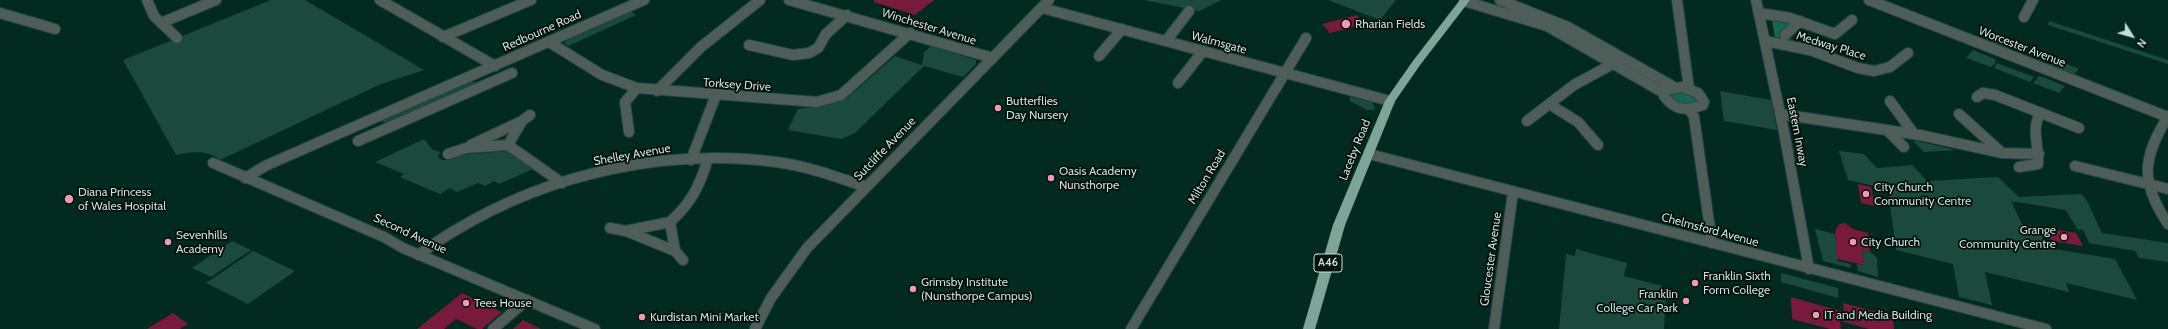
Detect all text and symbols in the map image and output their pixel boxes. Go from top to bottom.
street label: Winchester Avenue [880,6,978,48]
street label: Redbourne Road [500,7,584,55]
north arrow [2112,16,2152,56]
place label: Rharian Fields [1355,17,1425,31]
marker: Rharian Fields [1340,18,1352,30]
street label: Worcester Avenue [1976,24,2068,70]
street label: Walmsgate [1190,29,1248,57]
street label: Medway Place [1794,29,1868,63]
text: N [2134,36,2150,51]
street label: Torksey Drive [703,75,771,95]
place label: Butterflies Day Nursery [1006,94,1068,122]
street label: Eastern Inway [1783,96,1811,168]
marker: Butterflies Day Nursery [993,103,1003,113]
street label: Sutcliffe Avenue [851,114,919,184]
street label: Laceby Road [1336,117,1374,183]
street label: Shelley Avenue [592,141,672,169]
street label: Milton Road [1185,147,1229,207]
place label: Oasis Academy Nunsthorpe [1059,164,1137,192]
marker: Oasis Academy Nunsthorpe [1046,173,1056,183]
place label: City Church Community Centre [1874,180,1971,208]
place label: Diana Princess of Wales Hospital [78,185,166,213]
marker: City Church Community Centre [1861,189,1871,199]
marker: Diana Princess of Wales Hospital [63,193,75,205]
street label: Chelmsford Avenue [1660,210,1760,250]
street label: Second Avenue [371,211,449,257]
street label: Gloucester Avenue [1477,211,1505,307]
place label: Grange Community Centre [1959,223,2056,251]
place label: Sevenhills Academy [176,228,227,256]
marker: Grange Community Centre [2059,232,2069,242]
place label: City Church [1861,235,1920,249]
marker: Sevenhills Academy [163,237,173,247]
marker: City Church [1848,237,1858,247]
road number: A46 [1314,254,1342,272]
place label: Franklin Sixth Form College [1703,269,1771,297]
place label: Grimsby Institute (Nunsthorpe Campus) [921,275,1032,303]
marker: Franklin Sixth Form College [1690,278,1700,288]
marker: Grimsby Institute (Nunsthorpe Campus) [908,284,918,294]
place label: Franklin College Car Park [1596,287,1678,315]
place label: Tees House [474,296,532,310]
marker: Franklin College Car Park [1681,296,1691,306]
marker: Tees House [461,298,471,308]
place label: IT and Media Building [1824,308,1932,322]
place label: Kurdistan Mini Market [650,310,758,324]
marker: IT and Media Building [1811,310,1821,320]
marker: Kurdistan Mini Market [637,312,647,322]

